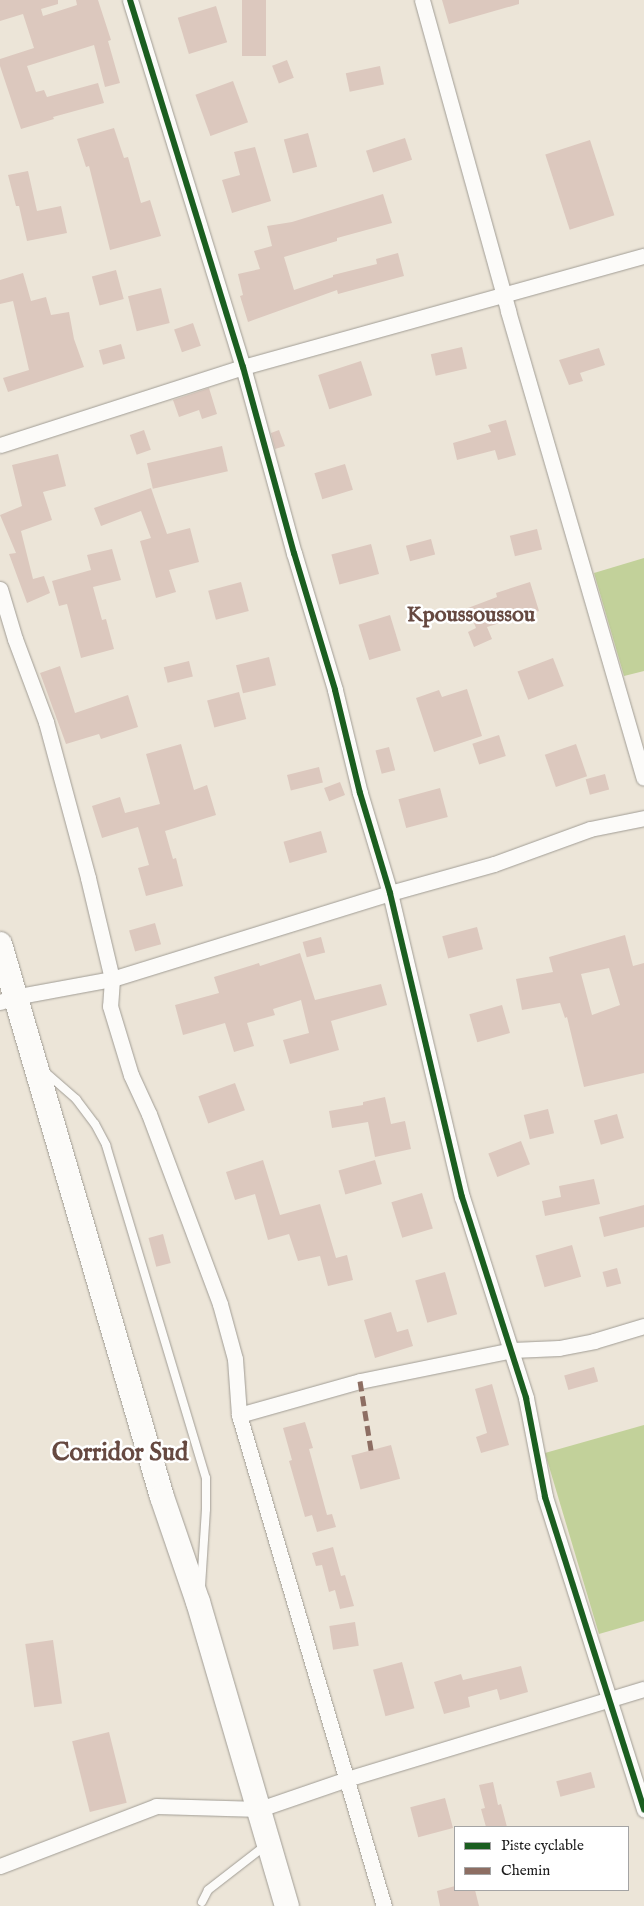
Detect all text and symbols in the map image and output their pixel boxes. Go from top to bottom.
district label: Kpoussoussou [407,603,535,629]
district label: Corridor Sud [52,1438,188,1468]
legend [454,1826,629,1891]
text: Piste cyclable [501,1836,584,1855]
text: Chemin [501,1861,550,1880]

